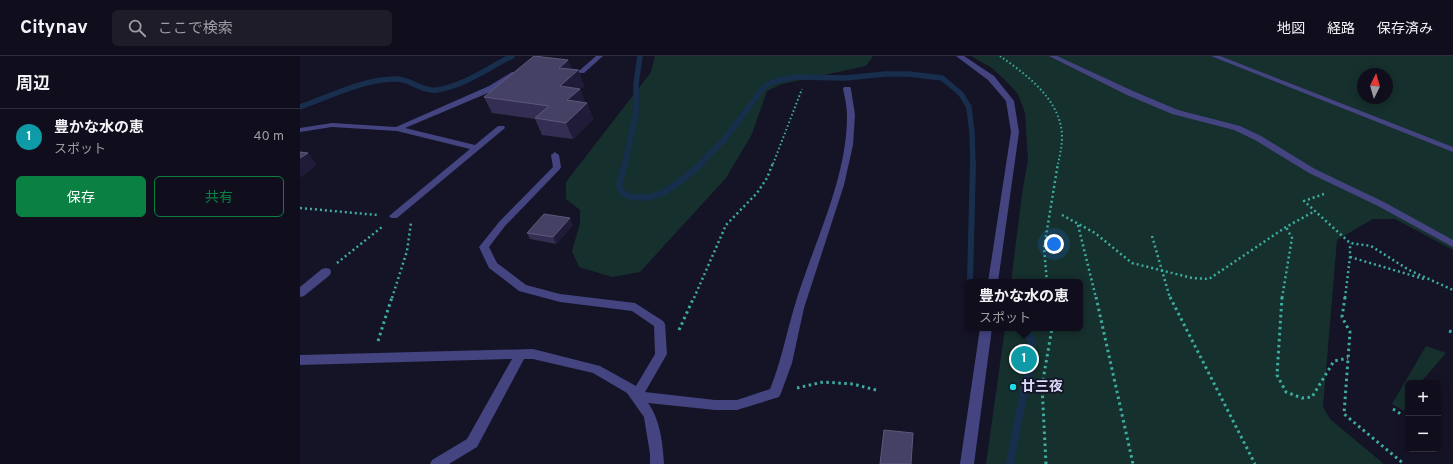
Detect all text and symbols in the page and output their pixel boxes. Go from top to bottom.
search box [112,10,392,46]
text: Citynav [20,16,88,40]
icon: search [126,17,148,39]
text: ここで検索 [158,20,233,39]
text: 地図 [1277,21,1305,38]
text: 経路 [1327,21,1355,38]
text: 保存済み [1377,21,1433,38]
north arrow [1357,68,1393,104]
text: 周辺 [16,74,50,96]
text: 豊かな水の恵 [54,119,144,138]
text: 1 [26,129,32,145]
text: 40 m [254,129,284,145]
text: スポット [54,142,106,158]
button: 保存 [16,176,146,217]
button: 共有 [154,176,284,217]
your location [1044,234,1064,254]
popup [965,279,1083,331]
text: 豊かな水の恵 [979,288,1069,307]
text: スポット [979,311,1031,327]
pin: 1 [1011,344,1037,374]
place label: 廿三夜 [1021,379,1063,396]
map controls [1405,380,1441,452]
button: + [1405,380,1441,416]
marker: 廿三夜 [1008,382,1018,392]
button: − [1405,416,1441,452]

